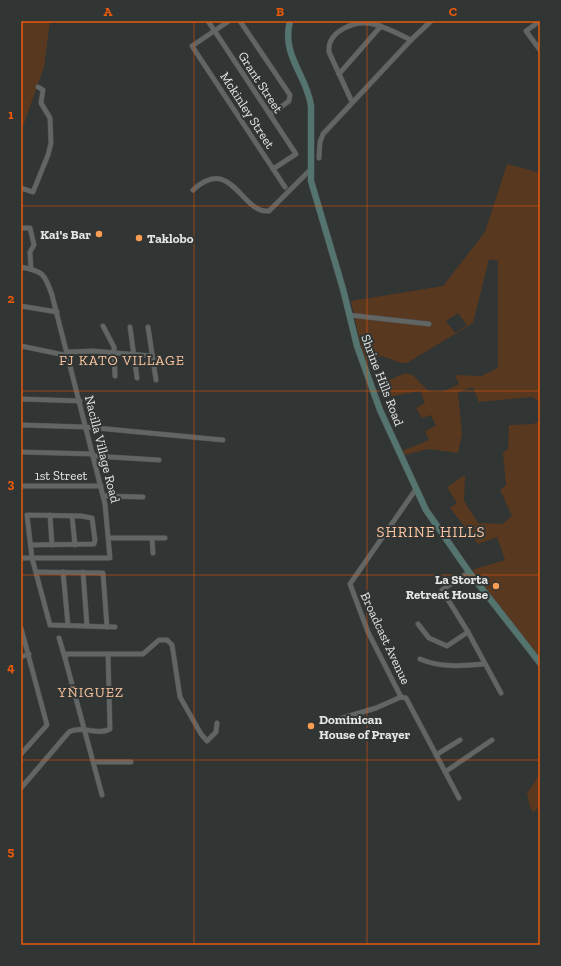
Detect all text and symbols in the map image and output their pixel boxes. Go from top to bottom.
text: A [104,4,113,19]
text: B [276,4,284,19]
text: C [449,4,457,19]
street label: Grant Street [235,49,286,116]
street label: Mckinley Street [217,69,278,151]
text: 1 [8,107,14,122]
place label: Kai's Bar [40,227,91,242]
marker: Kai's Bar [94,229,104,239]
place label: Taklobo [147,231,194,246]
marker: Taklobo [134,233,144,243]
text: 2 [8,291,15,306]
street label: Shrine Hills Road [358,332,407,428]
district label: FJ KATO VILLAGE [59,352,185,369]
street label: Nacilla Village Road [82,394,123,504]
street label: 1st Street [35,468,88,483]
text: 3 [8,476,15,491]
district label: SHRINE HILLS [376,523,486,541]
place label: La Storta Retreat House [406,572,489,602]
marker: La Storta Retreat House [491,581,501,591]
street label: Broadcast Avenue [358,590,413,687]
text: 4 [7,660,15,675]
district label: YÑIGUEZ [57,684,124,701]
place label: Dominican House of Prayer [319,712,410,742]
marker: Dominican House of Prayer [306,721,316,731]
text: 5 [8,844,15,859]

